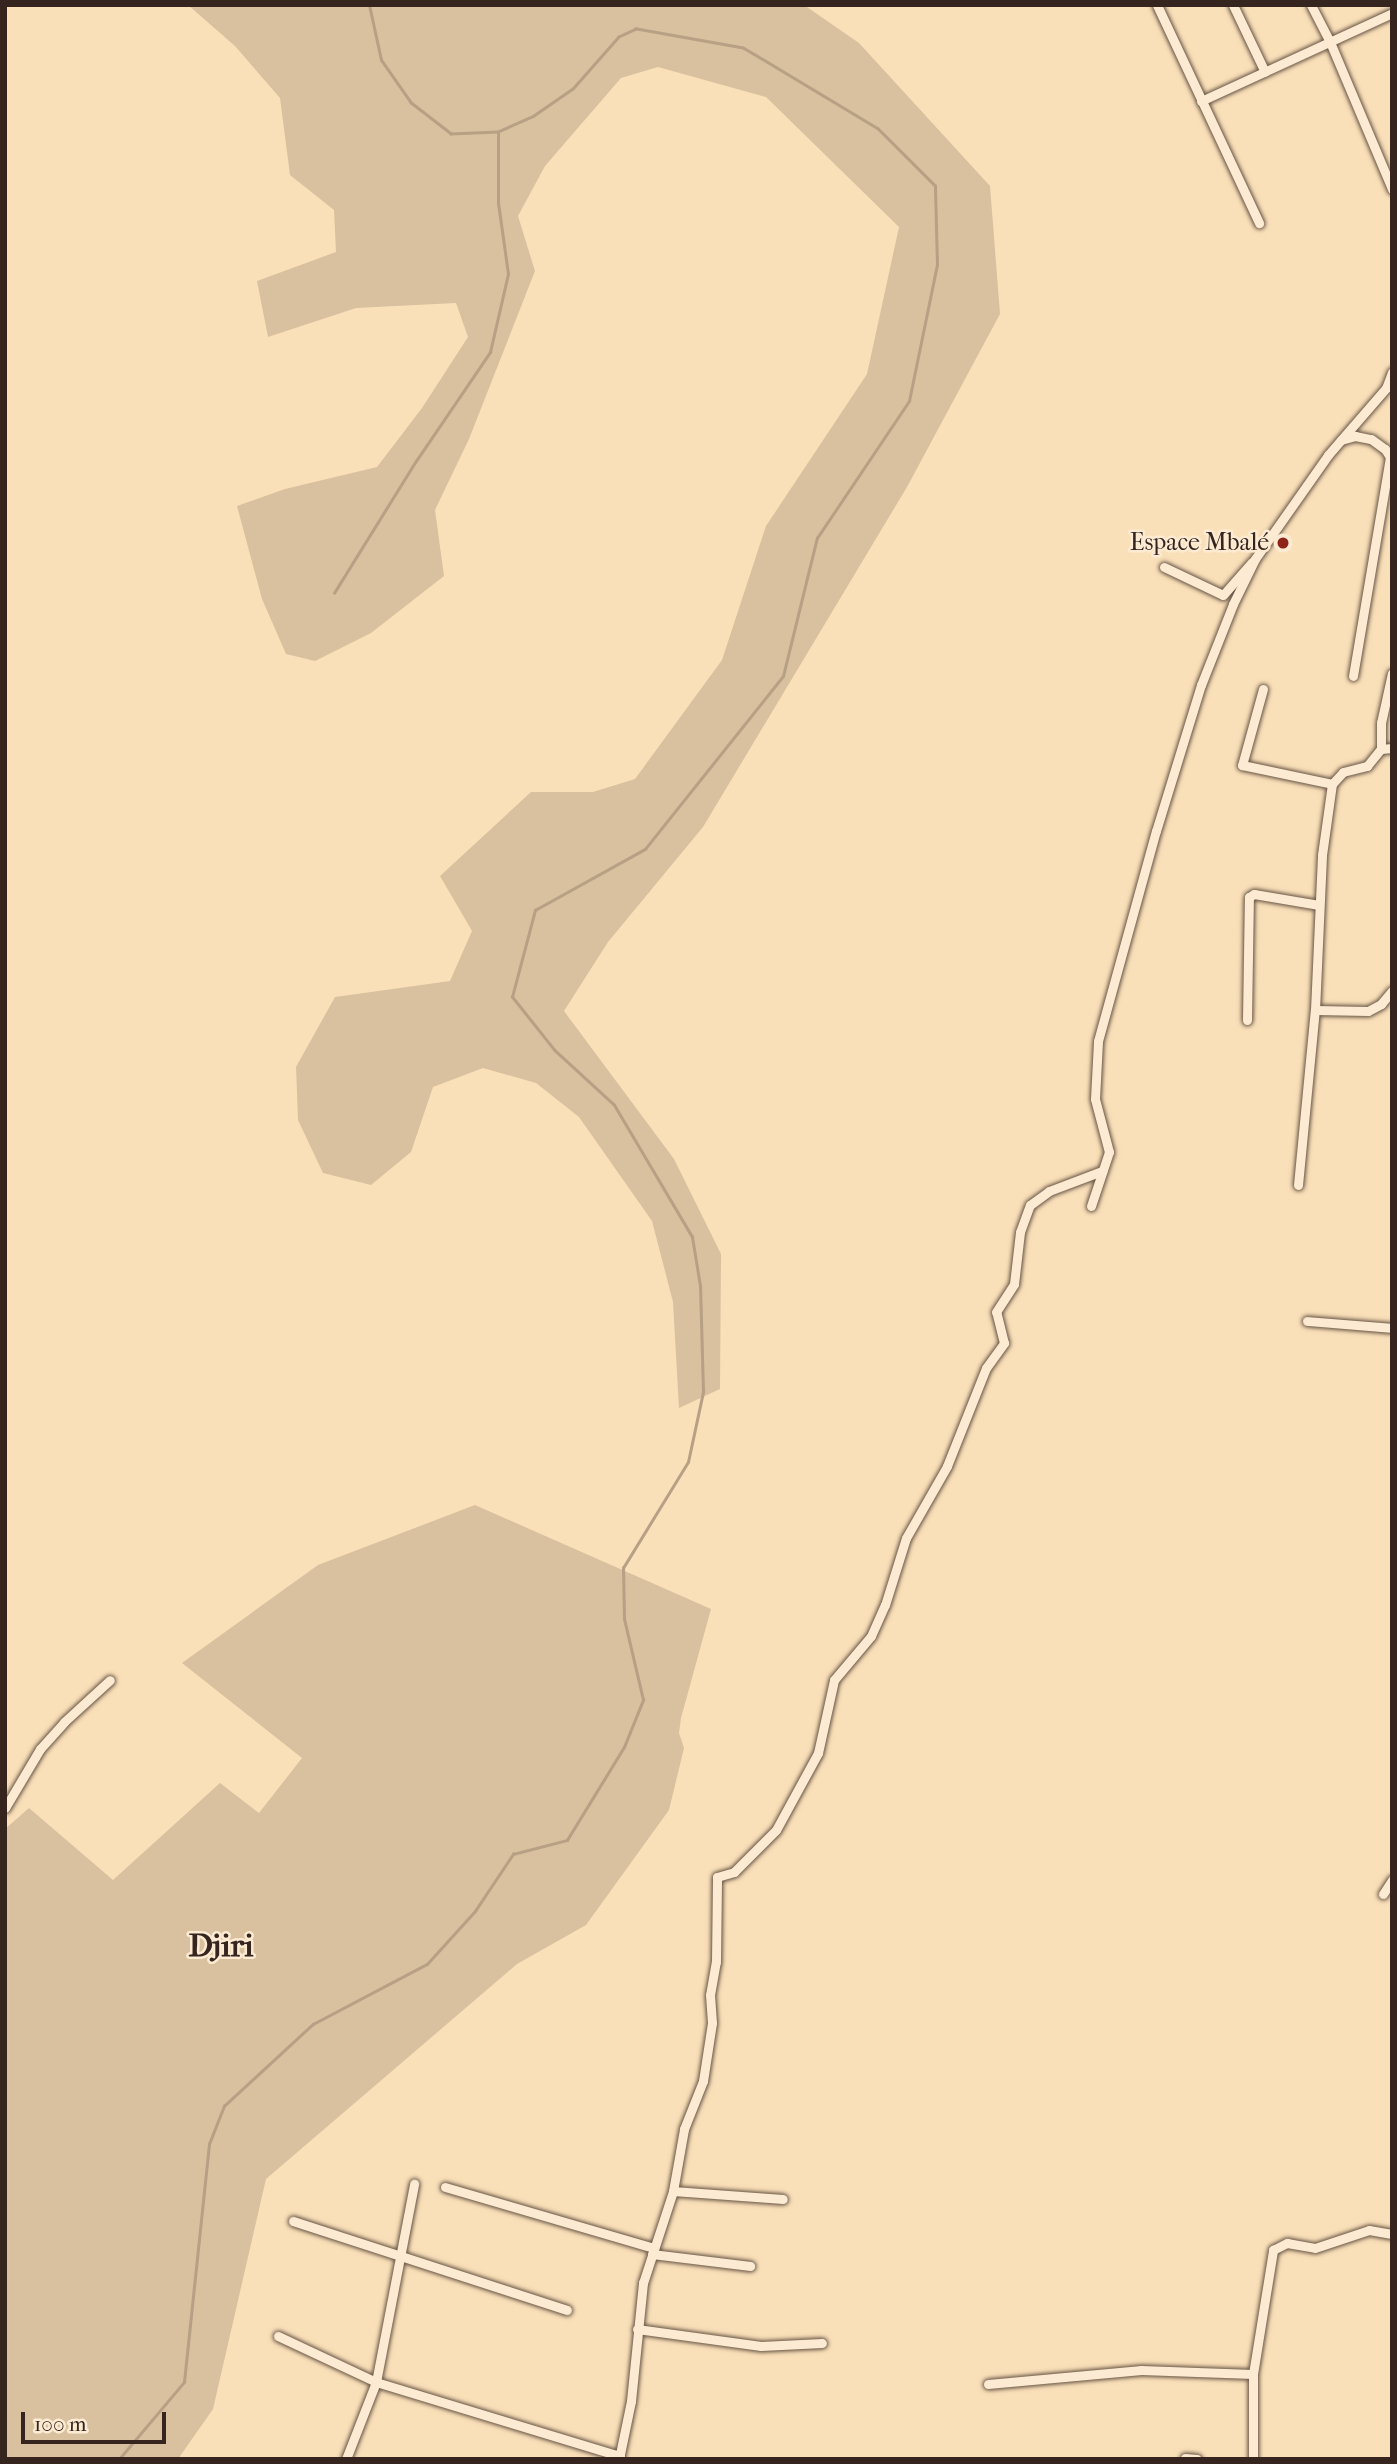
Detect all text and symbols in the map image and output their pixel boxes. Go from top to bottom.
place label: Espace Mbalé [1130,529,1269,557]
marker: Espace Mbalé [1275,535,1291,551]
district label: Djiri [188,1927,254,1965]
scale bar [24,2398,170,2442]
text: 100 m [34,2412,87,2436]

